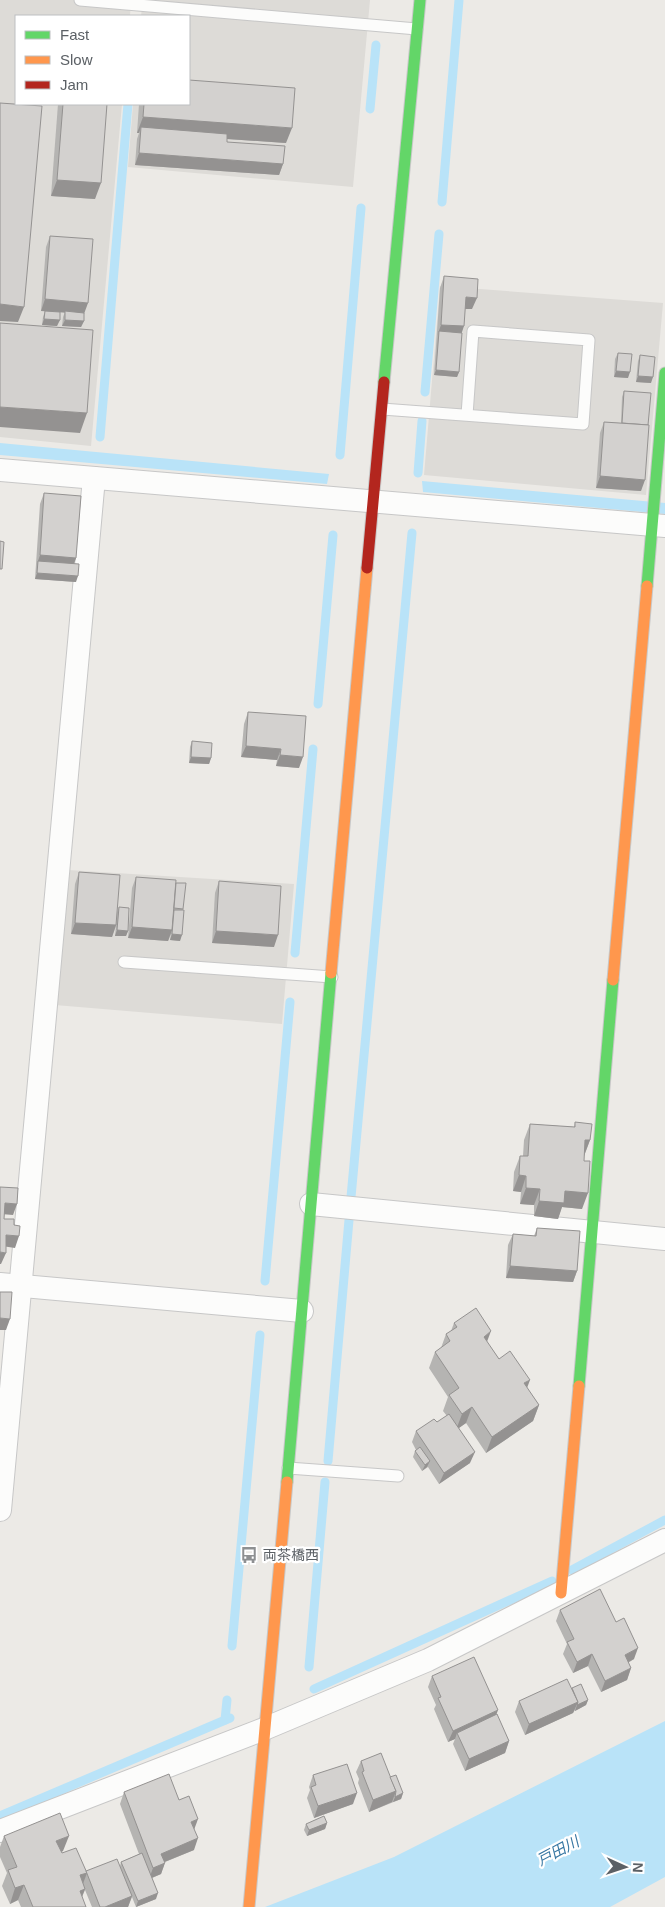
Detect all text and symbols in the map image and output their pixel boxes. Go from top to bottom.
legend [15,15,190,105]
text: Fast [60,26,90,43]
text: Slow [60,51,93,68]
text: Jam [60,76,88,93]
bus stop icon: 両茶橋西 [239,1545,259,1565]
place label: 両茶橋西 [263,1547,319,1563]
water label: 戸田川 [534,1832,583,1869]
north arrow [600,1842,650,1892]
text: N [630,1862,646,1873]

